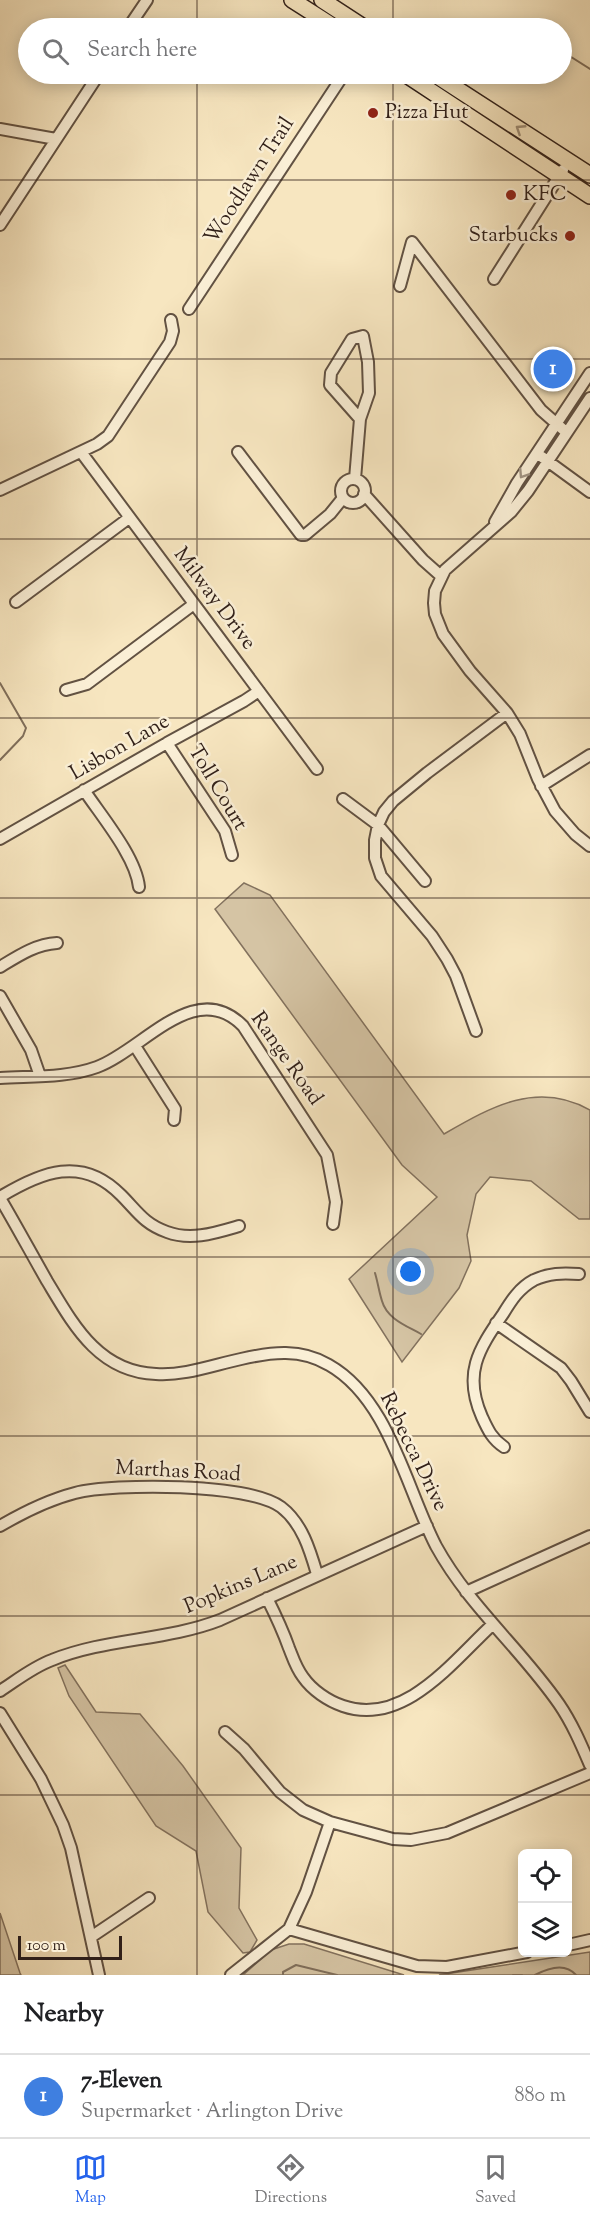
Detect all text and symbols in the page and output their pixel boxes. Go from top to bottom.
search box [18,18,572,84]
icon: search [39,35,72,68]
text: Search here [87,35,197,67]
place label: Pizza Hut [385,98,468,128]
marker: Pizza Hut [366,106,380,120]
street label: Woodlawn Trail [198,111,302,250]
one-way arrow [515,126,526,137]
place label: KFC [523,180,567,210]
marker: KFC [504,188,518,202]
place label: Starbucks [469,221,558,251]
marker: Starbucks [563,229,577,243]
pin: 1 [534,346,572,392]
one-way arrow [519,467,530,478]
street label: Milway Drive [165,541,263,657]
street label: Lisbon Lane [64,707,176,789]
street label: Toll Court [180,739,254,837]
street label: Range Road [243,1006,329,1112]
your location [396,1257,425,1286]
street label: Rebecca Drive [371,1387,455,1517]
street label: Marthas Road [114,1454,242,1490]
street label: Popkins Lane [180,1548,302,1622]
map controls [518,1849,572,1957]
button: locate [518,1849,572,1903]
button: layers [518,1903,572,1957]
scale bar [18,1933,122,1960]
text: 100 m [27,1935,66,1958]
text: Nearby [24,1996,104,2033]
text: 7-Eleven [81,2066,162,2098]
text: 1 [40,2082,47,2111]
text: 880 m [515,2082,566,2111]
text: Supermarket · Arlington Drive [81,2098,343,2127]
tab: Map [74,2151,107,2210]
tab: Directions [255,2151,327,2210]
tab: Saved [475,2151,516,2210]

